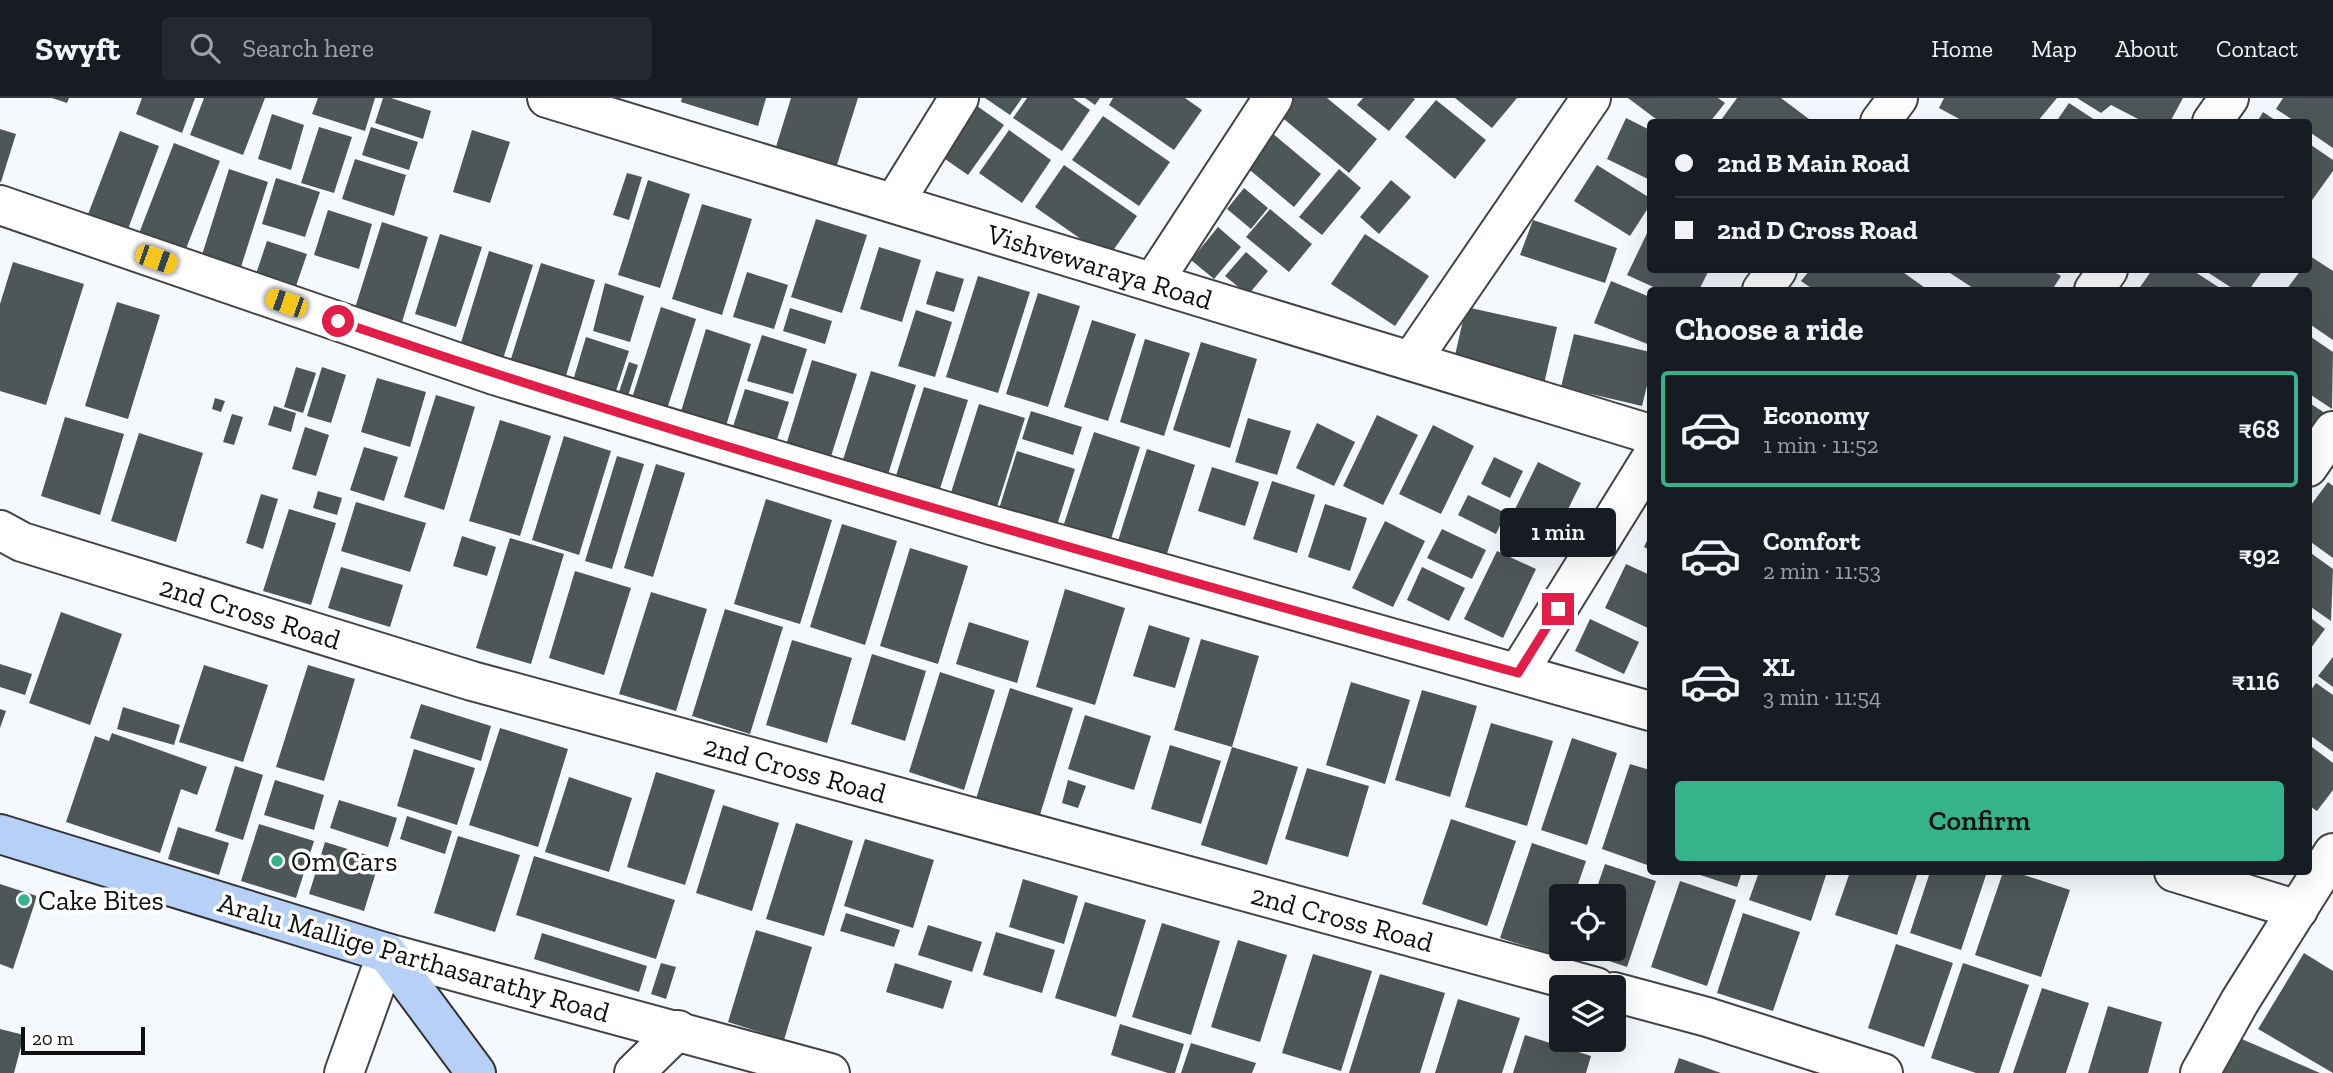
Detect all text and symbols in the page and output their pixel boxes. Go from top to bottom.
search box [162,17,652,80]
text: Swyft [35,29,120,68]
icon: search [186,29,224,67]
text: Search here [242,32,374,64]
text: Home [1931,34,1993,63]
text: Map [2031,34,2077,63]
text: About [2115,34,2178,63]
text: Contact [2216,34,2298,63]
text: 2nd B Main Road [1717,147,1909,179]
text: 2nd D Cross Road [1717,214,1918,246]
street label: Vishvewaraya Road [982,217,1216,317]
car [133,242,180,276]
car [263,286,310,320]
route start [322,305,354,337]
text: Choose a ride [1675,310,1863,348]
icon: car [1679,398,1742,461]
text: Economy [1763,399,1869,431]
text: ₹68 [2238,413,2280,445]
text: 1 min · 11:52 [1763,431,1879,459]
callout: 1 min [1500,508,1616,556]
text: 1 min [1531,518,1585,546]
icon: car [1679,524,1742,587]
text: Comfort [1763,525,1860,557]
text: ₹92 [2238,539,2280,571]
text: 2 min · 11:53 [1763,557,1881,585]
street label: 2nd Cross Road [156,570,345,656]
route end [1542,593,1574,625]
icon: car [1679,650,1742,713]
text: XL [1763,651,1795,683]
text: ₹116 [2232,665,2280,697]
text: 3 min · 11:54 [1763,683,1881,711]
street label: 2nd Cross Road [700,729,890,810]
button: Confirm [1675,781,2284,861]
place label: Om Cars [291,845,398,878]
marker: Om Cars [269,853,285,869]
street label: 2nd Cross Road [1247,878,1437,959]
place label: Cake Bites [38,884,164,917]
map controls [1549,884,1626,1052]
button: locate [1549,884,1626,961]
street label: Aralu Mallige Parthasarathy Road [214,886,614,1029]
marker: Cake Bites [16,892,32,908]
button: layers [1549,975,1626,1052]
scale bar [21,1024,145,1056]
text: 20 m [32,1027,73,1050]

